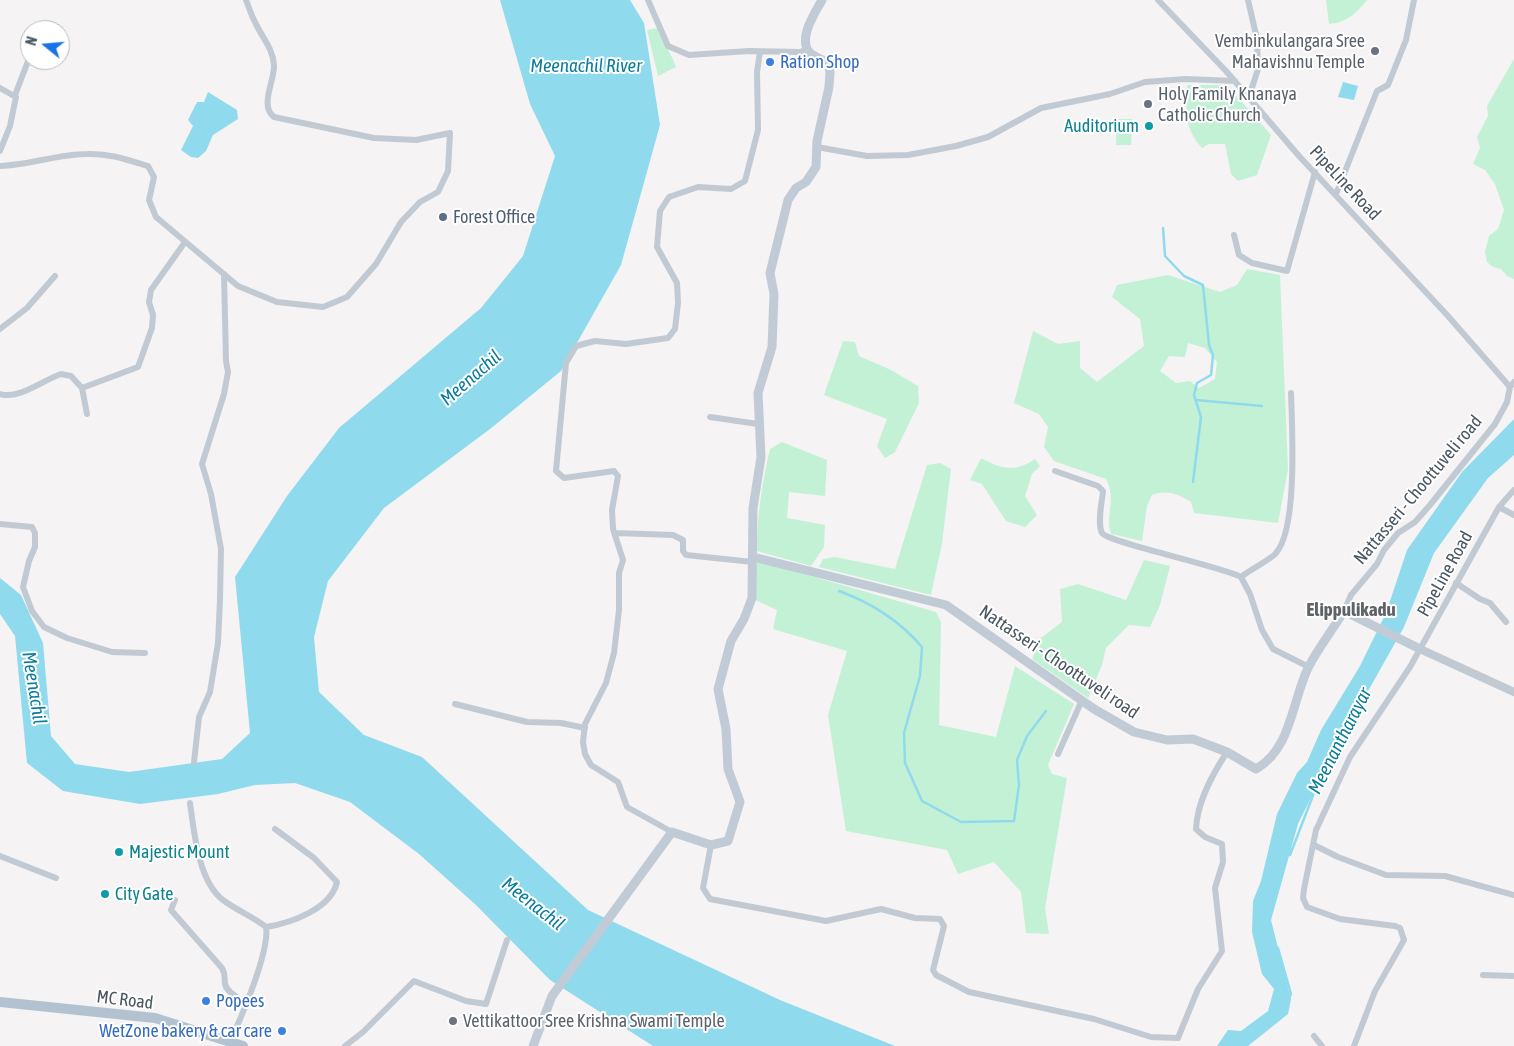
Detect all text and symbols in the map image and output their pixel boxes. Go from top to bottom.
north arrow [20,20,70,70]
place label: Vembinkulangara Sree Mahavishnu Temple [1215,30,1365,72]
text: N [23,35,40,47]
marker: Vembinkulangara Sree Mahavishnu Temple [1369,45,1381,57]
place label: Ration Shop [780,51,860,73]
water label: Meenachil River [530,55,642,77]
marker: Ration Shop [764,56,776,68]
place label: Holy Family Knanaya Catholic Church [1158,83,1297,126]
marker: Holy Family Knanaya Catholic Church [1142,98,1154,110]
place label: Auditorium [1064,115,1139,137]
marker: Auditorium [1143,120,1155,132]
street label: PipeLine Road [1305,141,1385,225]
place label: Forest Office [453,206,535,228]
marker: Forest Office [437,211,449,223]
water label: Meenachil [436,345,506,411]
street label: Nattasseri - Choottuveli road [1349,411,1487,569]
street label: PipeLine Road [1413,528,1477,620]
district label: Elippulikadu [1306,599,1396,621]
street label: Nattasseri - Choottuveli road [975,601,1143,723]
water label: Meenachil [17,650,51,726]
water label: Meenantharayar [1303,684,1377,798]
place label: Majestic Mount [129,841,230,863]
marker: Majestic Mount [113,846,125,858]
water label: Meenachil [497,872,569,936]
place label: City Gate [115,883,173,905]
marker: City Gate [99,888,111,900]
street label: MC Road [95,986,155,1014]
place label: Popees [216,990,264,1012]
marker: Popees [200,995,212,1007]
place label: Vettikattoor Sree Krishna Swami Temple [463,1010,725,1032]
marker: Vettikattoor Sree Krishna Swami Temple [447,1015,459,1027]
place label: WetZone bakery & car care [99,1020,272,1042]
marker: WetZone bakery & car care [276,1025,288,1037]

